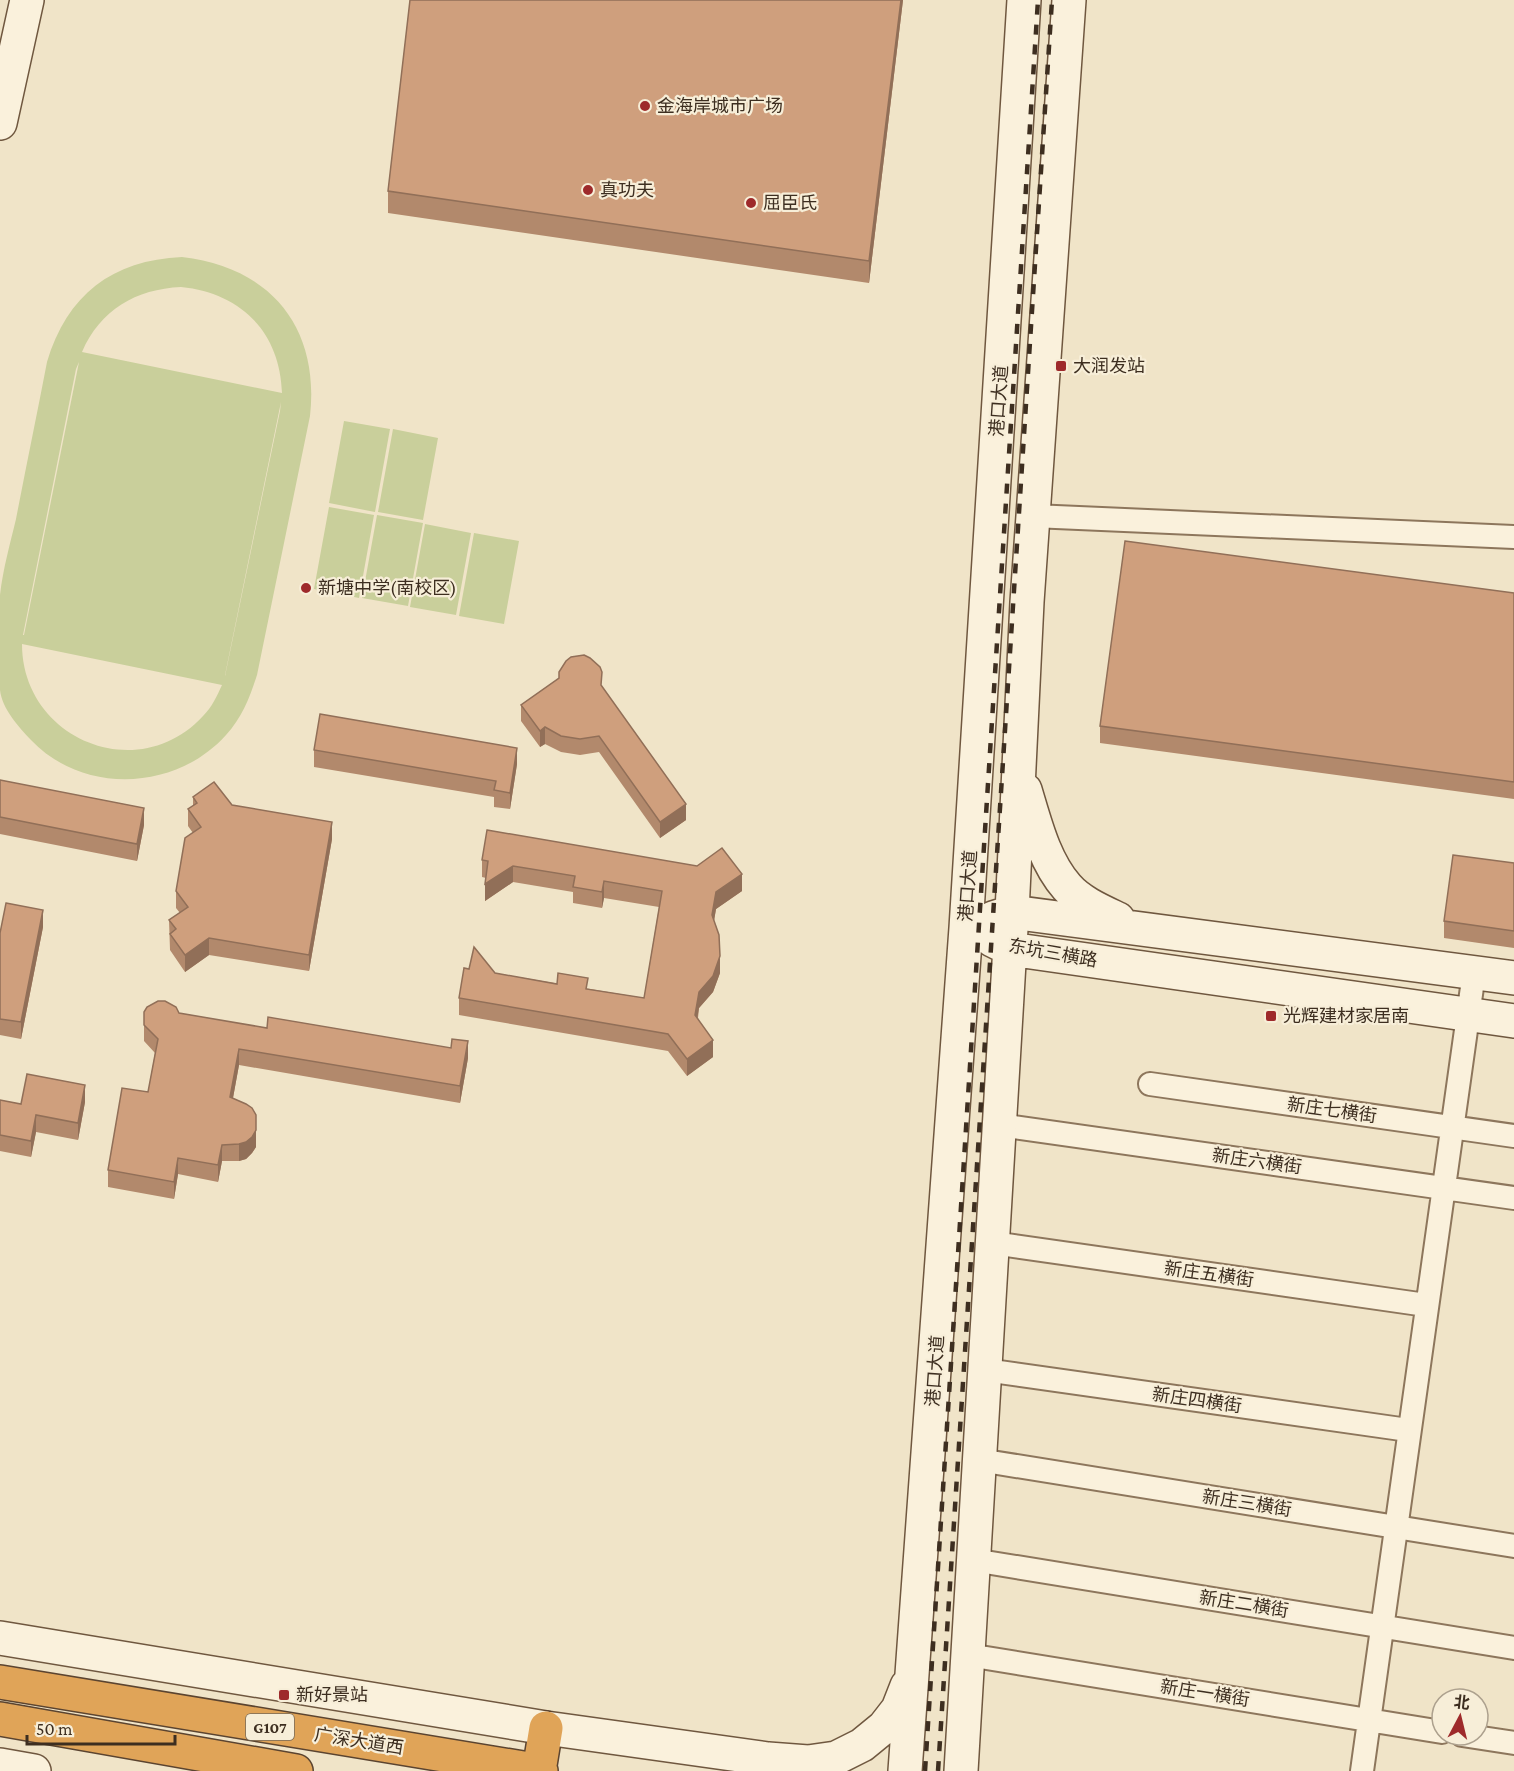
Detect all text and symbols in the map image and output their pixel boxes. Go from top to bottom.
place label: 金海岸城市广场 [657,96,783,116]
marker: 金海岸城市广场 [638,99,652,113]
place label: 真功夫 [600,180,654,200]
marker: 真功夫 [581,183,595,197]
place label: 屈臣氏 [763,193,817,213]
marker: 屈臣氏 [744,196,758,210]
place label: 大润发站 [1073,356,1145,376]
marker: 大润发站 [1054,359,1068,373]
street label: 港口大道 [987,364,1011,438]
place label: 新塘中学(南校区) [318,578,457,599]
marker: 新塘中学(南校区) [299,581,313,595]
street label: 港口大道 [956,849,980,923]
street label: 东坑三横路 [1007,935,1099,971]
place label: 光辉建材家居南 [1283,1006,1409,1026]
marker: 光辉建材家居南 [1264,1009,1278,1023]
street label: 新庄七横街 [1286,1094,1378,1126]
street label: 新庄六横街 [1211,1145,1303,1177]
street label: 新庄五横街 [1163,1258,1255,1290]
street label: 港口大道 [923,1334,947,1408]
street label: 新庄四横街 [1151,1384,1243,1416]
street label: 新庄三横街 [1201,1486,1293,1520]
street label: 新庄二横街 [1198,1587,1290,1621]
street label: 新庄一横街 [1159,1676,1251,1710]
place label: 新好景站 [296,1685,368,1705]
north arrow [1430,1687,1490,1747]
marker: 新好景站 [277,1688,291,1702]
text: 北 [1453,1693,1471,1712]
scale bar [27,1708,176,1746]
road number: G107 [246,1714,294,1740]
text: 50 m [36,1719,73,1739]
street label: 广深大道西 [313,1724,405,1758]

